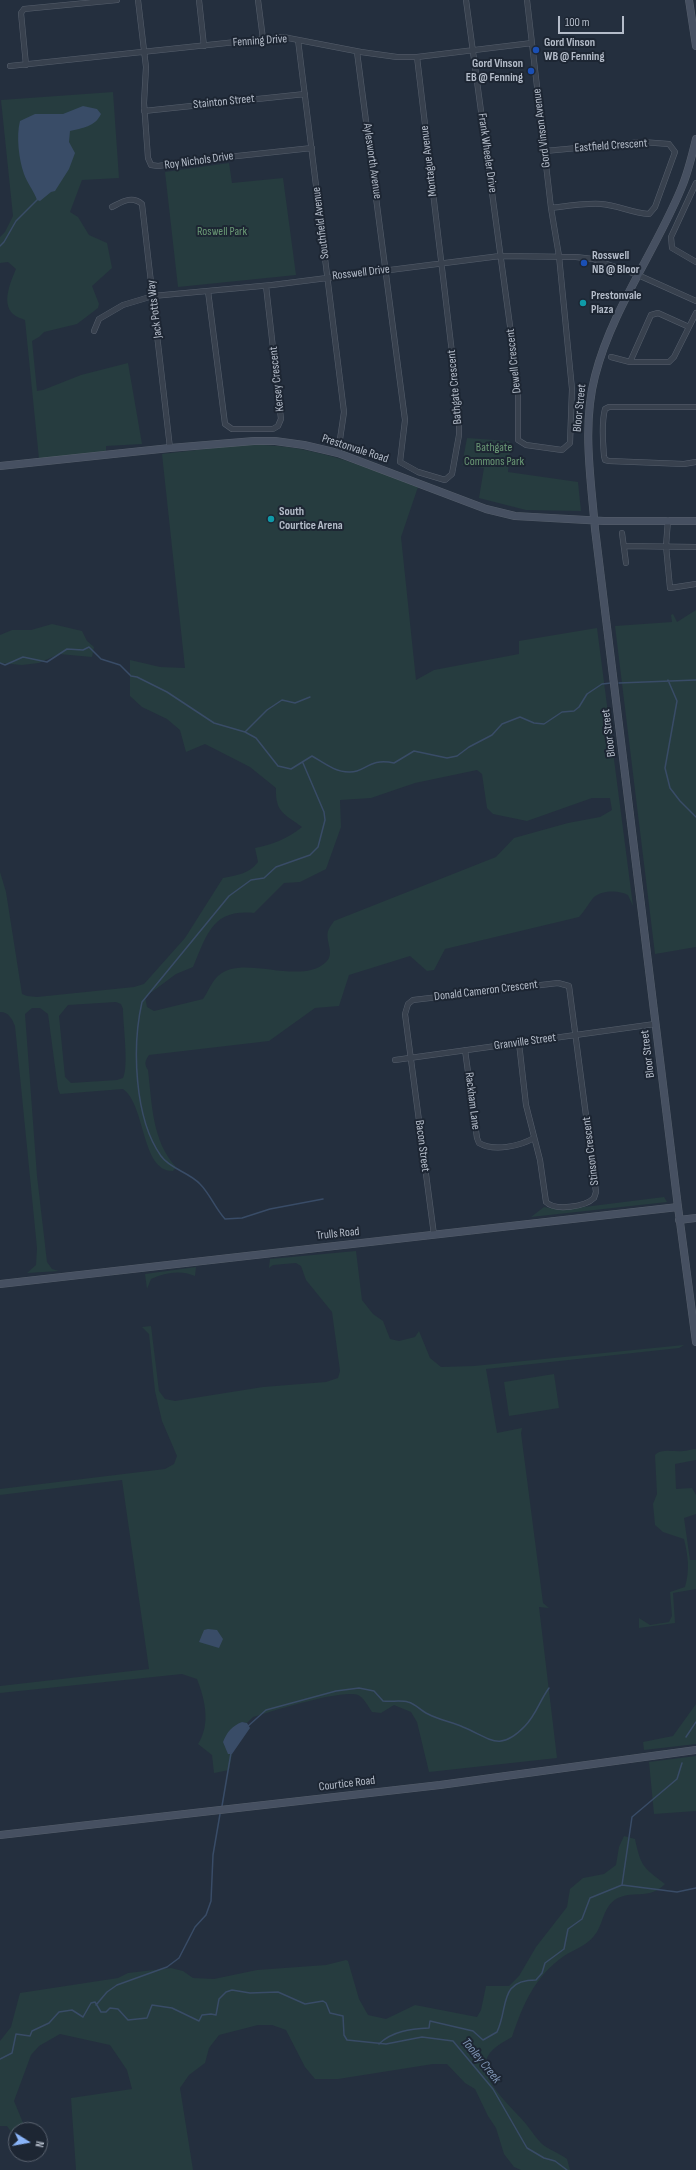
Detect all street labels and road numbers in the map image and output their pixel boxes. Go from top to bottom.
street label: Fenning Drive [232,32,288,50]
street label: Gord Vinson Avenue [530,88,554,168]
street label: Stainton Street [193,92,255,112]
street label: Frank Wheeler Drive [474,112,500,194]
street label: Aylesworth Avenue [360,122,384,200]
street label: Montague Avenue [418,125,440,197]
street label: Eastfield Crescent [574,136,648,156]
street label: Roy Nichols Drive [164,149,234,173]
street label: Southfield Avenue [309,186,333,260]
street label: Rosswell Drive [331,262,391,284]
street label: Jack Potts Way [144,279,166,339]
street label: Dewell Crescent [503,328,525,394]
street label: Kersey Crescent [266,346,288,412]
street label: Bathgate Crescent [445,349,465,425]
street label: Bloor Street [570,383,590,433]
street label: Prestonvale Road [320,431,390,467]
street label: Bloor Street [599,708,619,758]
street label: Donald Cameron Crescent [433,977,539,1005]
street label: Bloor Street [638,1029,658,1079]
street label: Granville Street [493,1031,557,1053]
street label: Rackham Lane [461,1071,483,1131]
street label: Stinson Crescent [580,1116,602,1186]
street label: Bacon Street [412,1119,432,1173]
street label: Trulls Road [316,1225,360,1243]
street label: Courtice Road [318,1773,376,1795]

